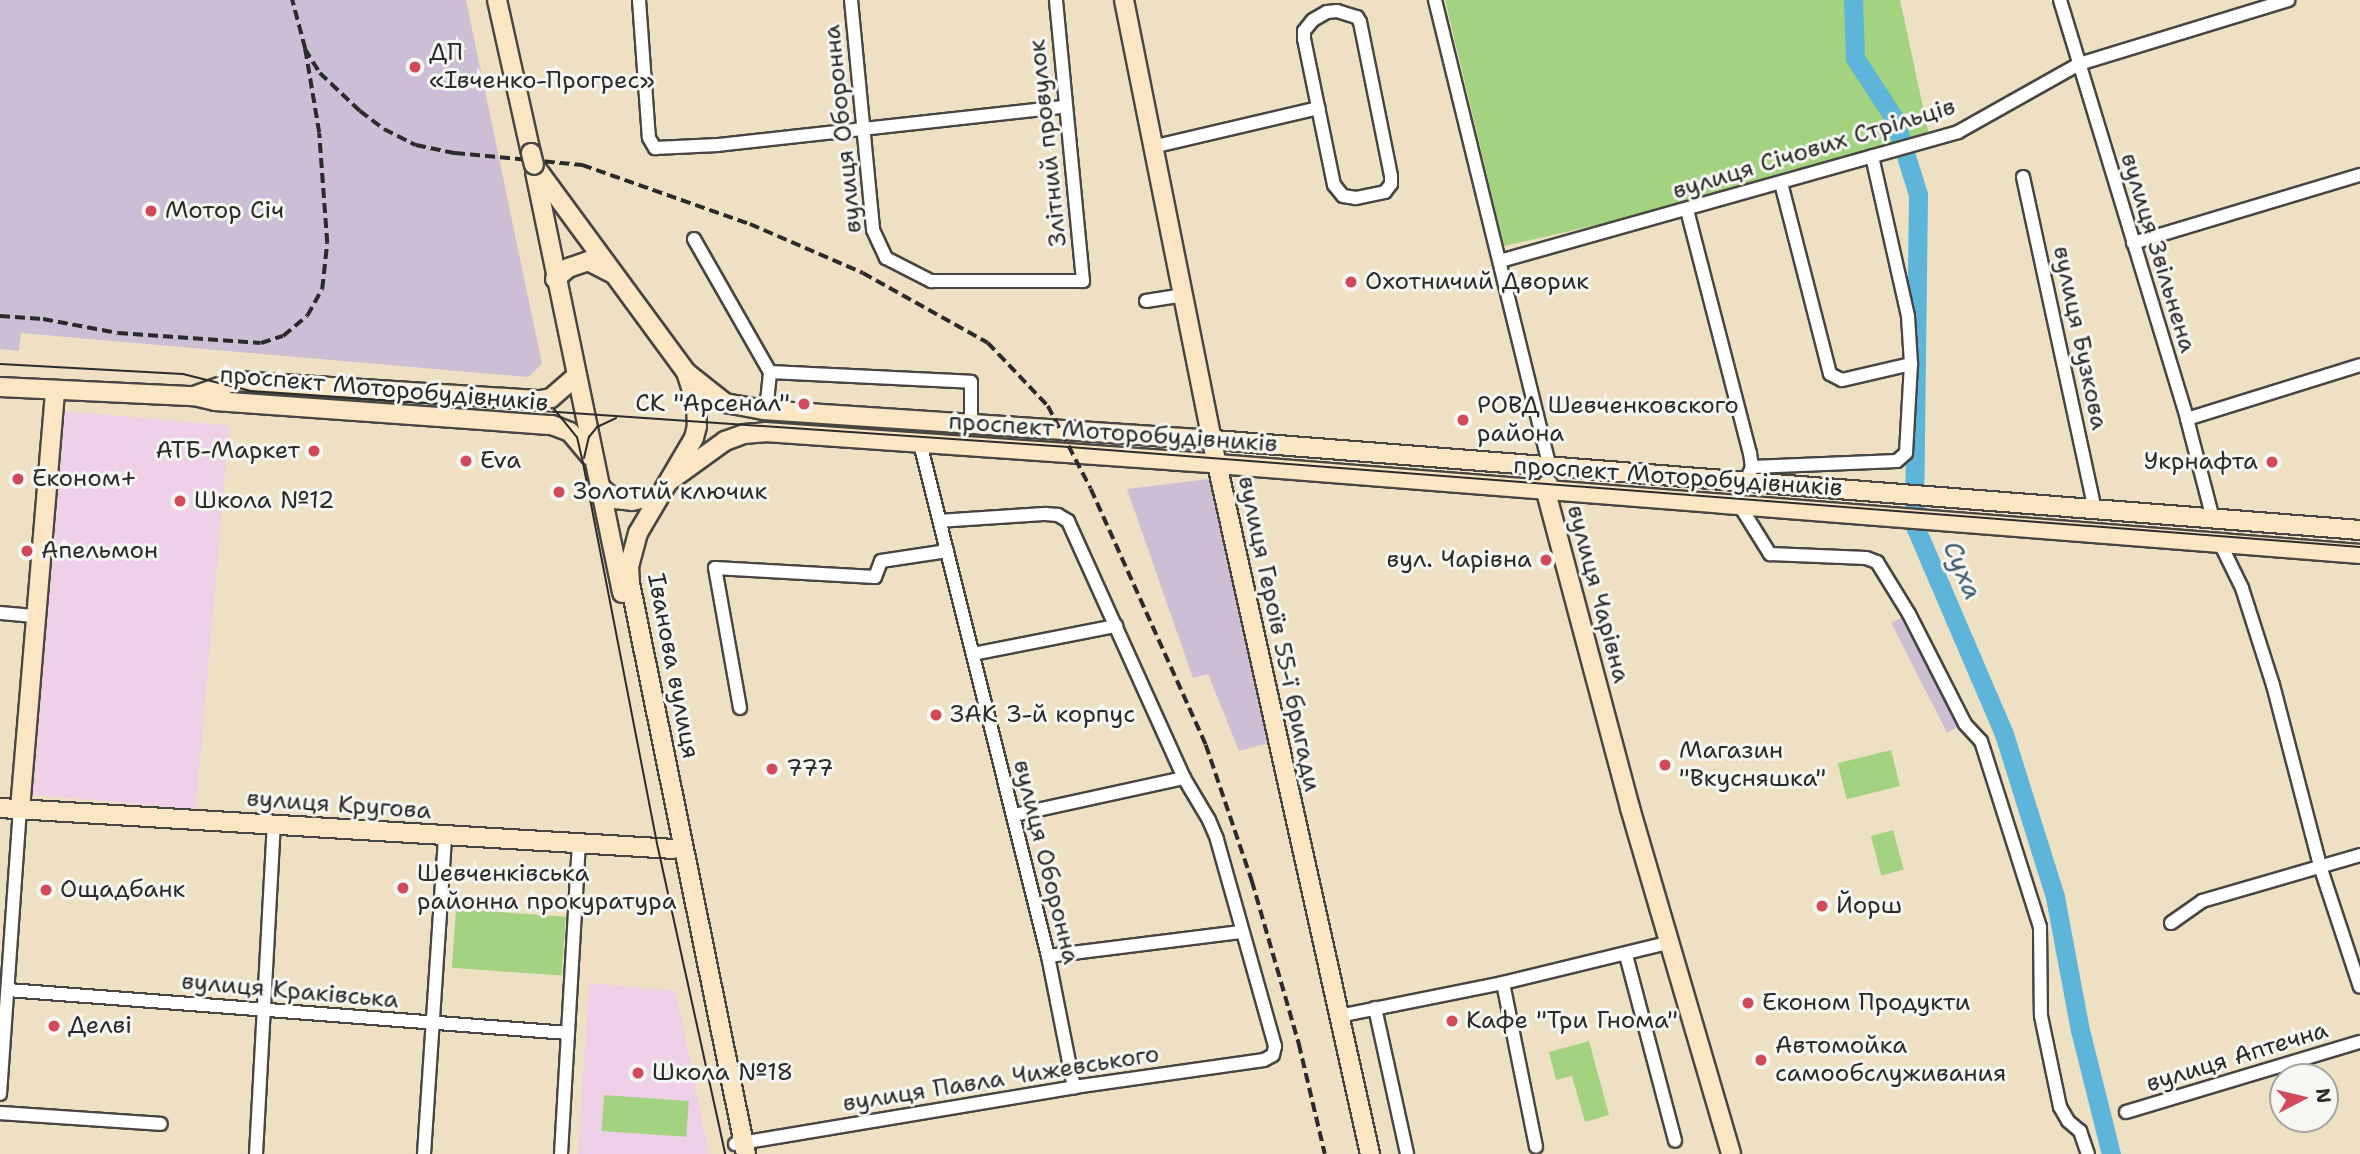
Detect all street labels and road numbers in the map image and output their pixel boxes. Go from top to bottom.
street label: вулиця Оборонна [818,23,868,235]
street label: Злітний провулок [1023,38,1073,248]
street label: вулиця Січових Стрільців [1669,92,1959,206]
street label: вулиця Звільнена [2114,150,2202,356]
street label: вулиця Бузкова [2046,243,2114,433]
street label: проспект Моторобудівників [219,360,549,418]
street label: проспект Моторобудівників [948,407,1278,459]
street label: проспект Моторобудівників [1513,451,1843,503]
street label: вулиця Героїв 55-ї бригади [1231,474,1327,794]
street label: вулиця Чарівна [1560,502,1636,686]
street label: Іванова вулиця [641,571,705,761]
street label: вулиця Оборонна [1007,757,1085,967]
street label: вулиця Кругова [246,784,432,826]
street label: вулиця Краківська [180,967,400,1015]
street label: вулиця Аптечна [2143,1016,2331,1098]
street label: вулиця Павла Чижевського [841,1040,1161,1118]

